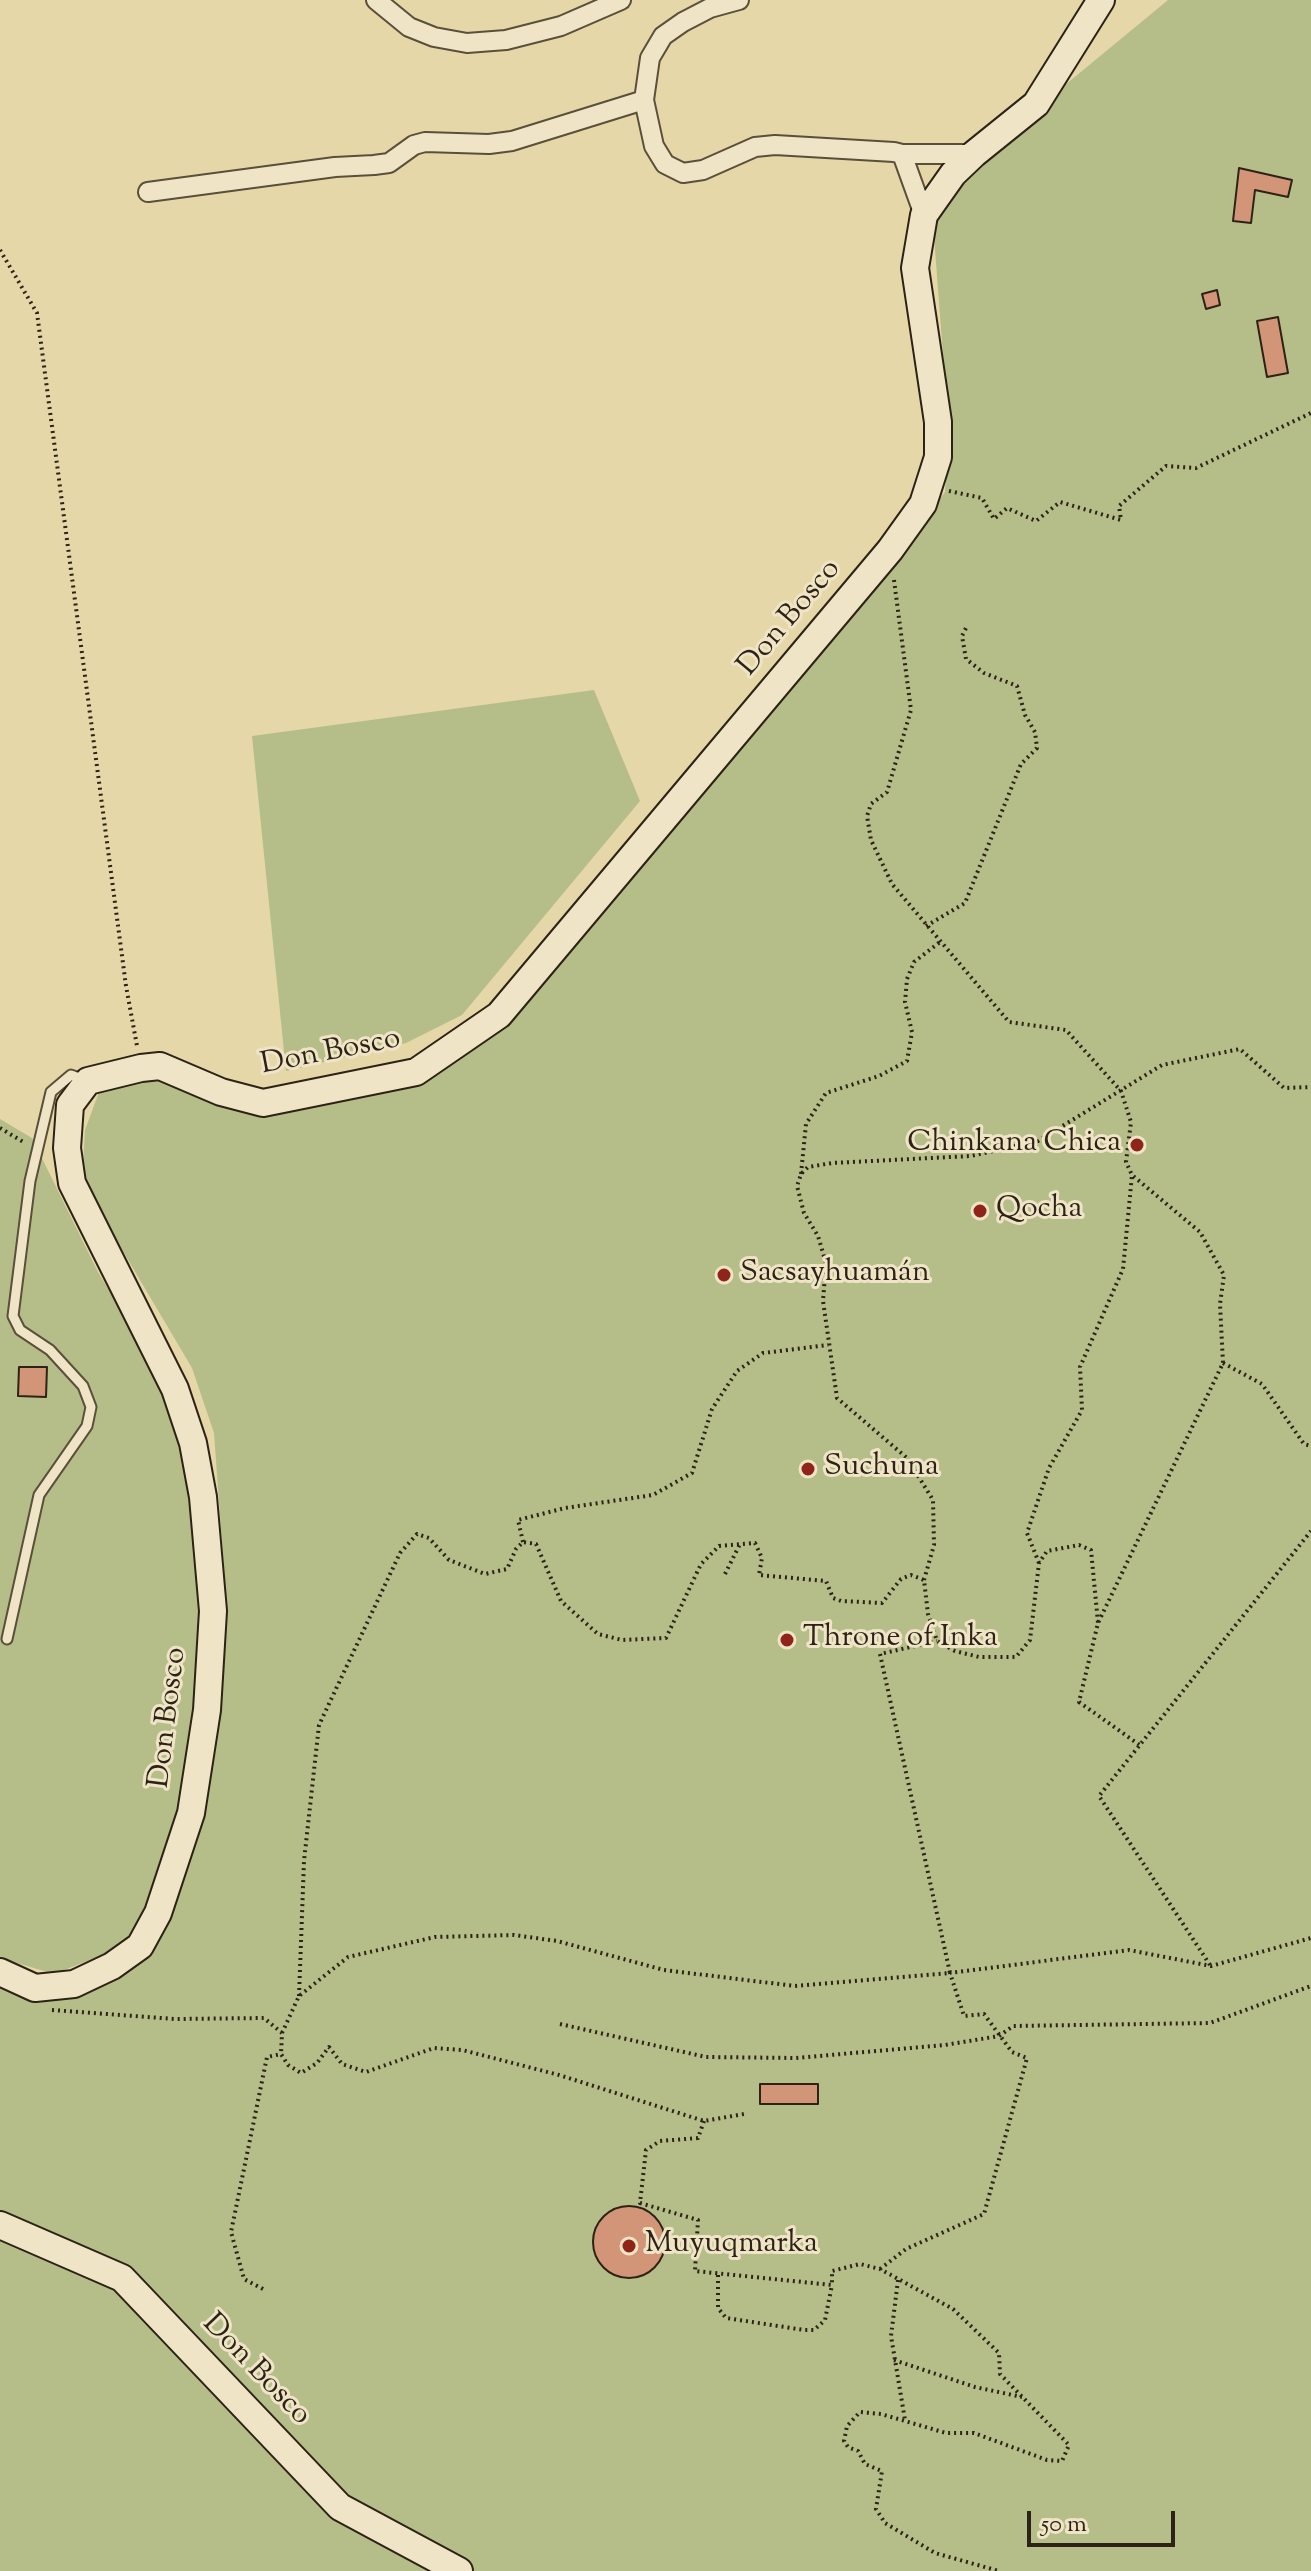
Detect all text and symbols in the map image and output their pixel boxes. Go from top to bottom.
street label: Don Bosco [732,553,850,685]
street label: Don Bosco [258,1023,404,1085]
place label: Chinkana Chica [907,1127,1121,1163]
marker: Chinkana Chica [1128,1136,1146,1154]
place label: Qocha [996,1193,1082,1229]
marker: Qocha [971,1202,989,1220]
place label: Sacsayhuamán [740,1257,930,1293]
marker: Sacsayhuamán [715,1266,733,1284]
place label: Suchuna [824,1451,939,1487]
marker: Suchuna [799,1460,817,1478]
place label: Throne of Inka [803,1622,998,1658]
marker: Throne of Inka [778,1631,796,1649]
street label: Don Bosco [144,1646,196,1790]
place label: Muyuqmarka [645,2228,818,2264]
marker: Muyuqmarka [620,2237,638,2255]
street label: Don Bosco [193,2308,317,2434]
scale bar [1031,2495,1179,2545]
text: 50 m [1041,2508,1087,2542]

